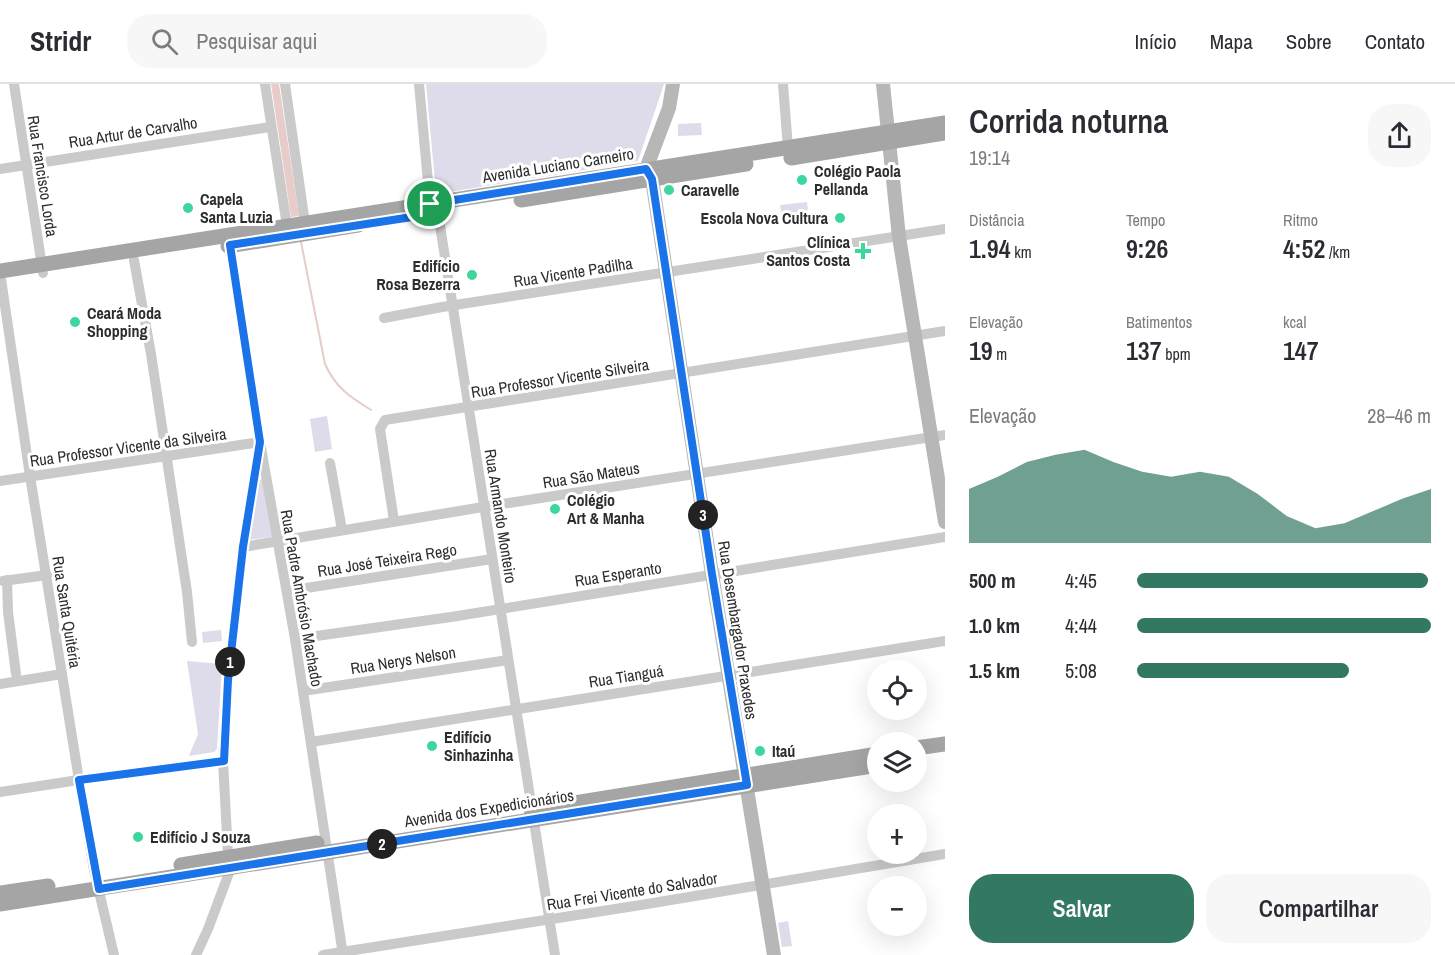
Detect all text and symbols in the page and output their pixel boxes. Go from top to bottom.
search box [127,14,547,68]
text: Stridr [30,22,91,60]
icon: search [148,25,181,58]
text: Pesquisar aqui [196,26,318,56]
text: Início [1135,27,1177,56]
text: Mapa [1210,27,1253,56]
text: Sobre [1286,27,1332,56]
text: Contato [1365,27,1425,56]
text: Corrida noturna [969,99,1168,143]
button: share [1368,104,1431,167]
street label: Rua Artur de Carvalho [67,111,199,153]
street label: Rua Francisco Lorda [23,114,64,239]
street label: Avenida Luciano Carneiro [480,142,635,188]
text: 19:14 [969,144,1010,171]
place label: Colégio Paola Pellanda [814,160,901,200]
marker: Colégio Paola Pellanda [795,173,809,187]
pin [404,178,455,229]
place label: Caravelle [681,179,739,201]
marker: Caravelle [662,183,676,197]
icon: arrive [413,187,446,220]
place label: Capela Santa Luzia [200,188,274,228]
marker: Capela Santa Luzia [181,201,195,215]
place label: Escola Nova Cultura [700,207,829,229]
text: Distância [969,209,1024,231]
text: Tempo [1126,209,1165,231]
text: Ritmo [1283,209,1318,231]
marker: Escola Nova Cultura [833,211,847,225]
place label: Clínica Santos Costa [766,231,851,271]
text: 1.94 [969,231,1011,266]
text: 9:26 [1126,231,1168,266]
text: 4:52 [1283,231,1325,266]
text: km [1011,241,1032,263]
text: /km [1325,241,1350,263]
marker: Clínica Santos Costa [854,242,872,260]
street label: Rua Vicente Padilha [512,252,635,292]
place label: Edifício Rosa Bezerra [376,255,461,295]
marker: Edifício Rosa Bezerra [465,268,479,282]
place label: Ceará Moda Shopping [87,302,162,342]
text: Elevação [969,311,1023,333]
text: Batimentos [1126,311,1192,333]
text: kcal [1283,311,1306,333]
marker: Ceará Moda Shopping [68,315,82,329]
text: 19 [969,333,993,368]
text: 137 [1126,333,1162,368]
text: 147 [1283,333,1319,368]
text: m [993,343,1007,365]
text: bpm [1162,343,1191,365]
street label: Rua Professor Vicente Silveira [469,353,651,403]
text: Elevação [969,402,1036,429]
text: 28–46 m [1367,402,1431,429]
street label: Rua Professor Vicente da Silveira [28,422,228,472]
street label: Rua Armando Monteiro [480,447,522,585]
street label: Rua São Mateus [541,456,641,494]
place label: Colégio Art & Manha [567,489,645,529]
pin: 3 [688,500,718,530]
marker: Colégio Art & Manha [548,502,562,516]
text: 3 [699,504,707,526]
street label: Rua Padre Ambrósio Machado [276,508,328,688]
street label: Rua José Teixeira Rego [316,538,458,582]
street label: Rua Desembargador Praxedes [713,539,763,721]
street label: Rua Santa Quitéria [47,554,87,670]
street label: Rua Esperanto [573,556,663,592]
text: 500 m [969,567,1016,594]
text: 4:45 [1065,567,1097,594]
text: 1.0 km [969,612,1020,639]
text: 4:44 [1065,612,1097,639]
street label: Rua Nerys Nelson [349,641,457,679]
pin: 1 [215,647,245,677]
text: 1 [226,651,234,673]
text: 1.5 km [969,657,1020,684]
text: 5:08 [1065,657,1097,684]
street label: Rua Tianguá [587,659,666,693]
map controls [867,660,927,936]
button: locate [867,660,927,720]
place label: Edifício Sinhazinha [444,726,514,766]
button: layers [867,732,927,792]
marker: Edifício Sinhazinha [425,739,439,753]
place label: Itaú [772,740,795,762]
marker: Itaú [753,744,767,758]
street label: Avenida dos Expedicionários [402,784,575,832]
button: + [867,804,927,864]
place label: Edifício J Souza [150,826,251,848]
pin: 2 [367,829,397,859]
marker: Edifício J Souza [131,830,145,844]
text: 2 [378,833,386,855]
street label: Rua Frei Vicente do Salvador [545,867,720,915]
button: Salvar [969,874,1194,943]
button: Compartilhar [1206,874,1431,943]
button: − [867,876,927,936]

